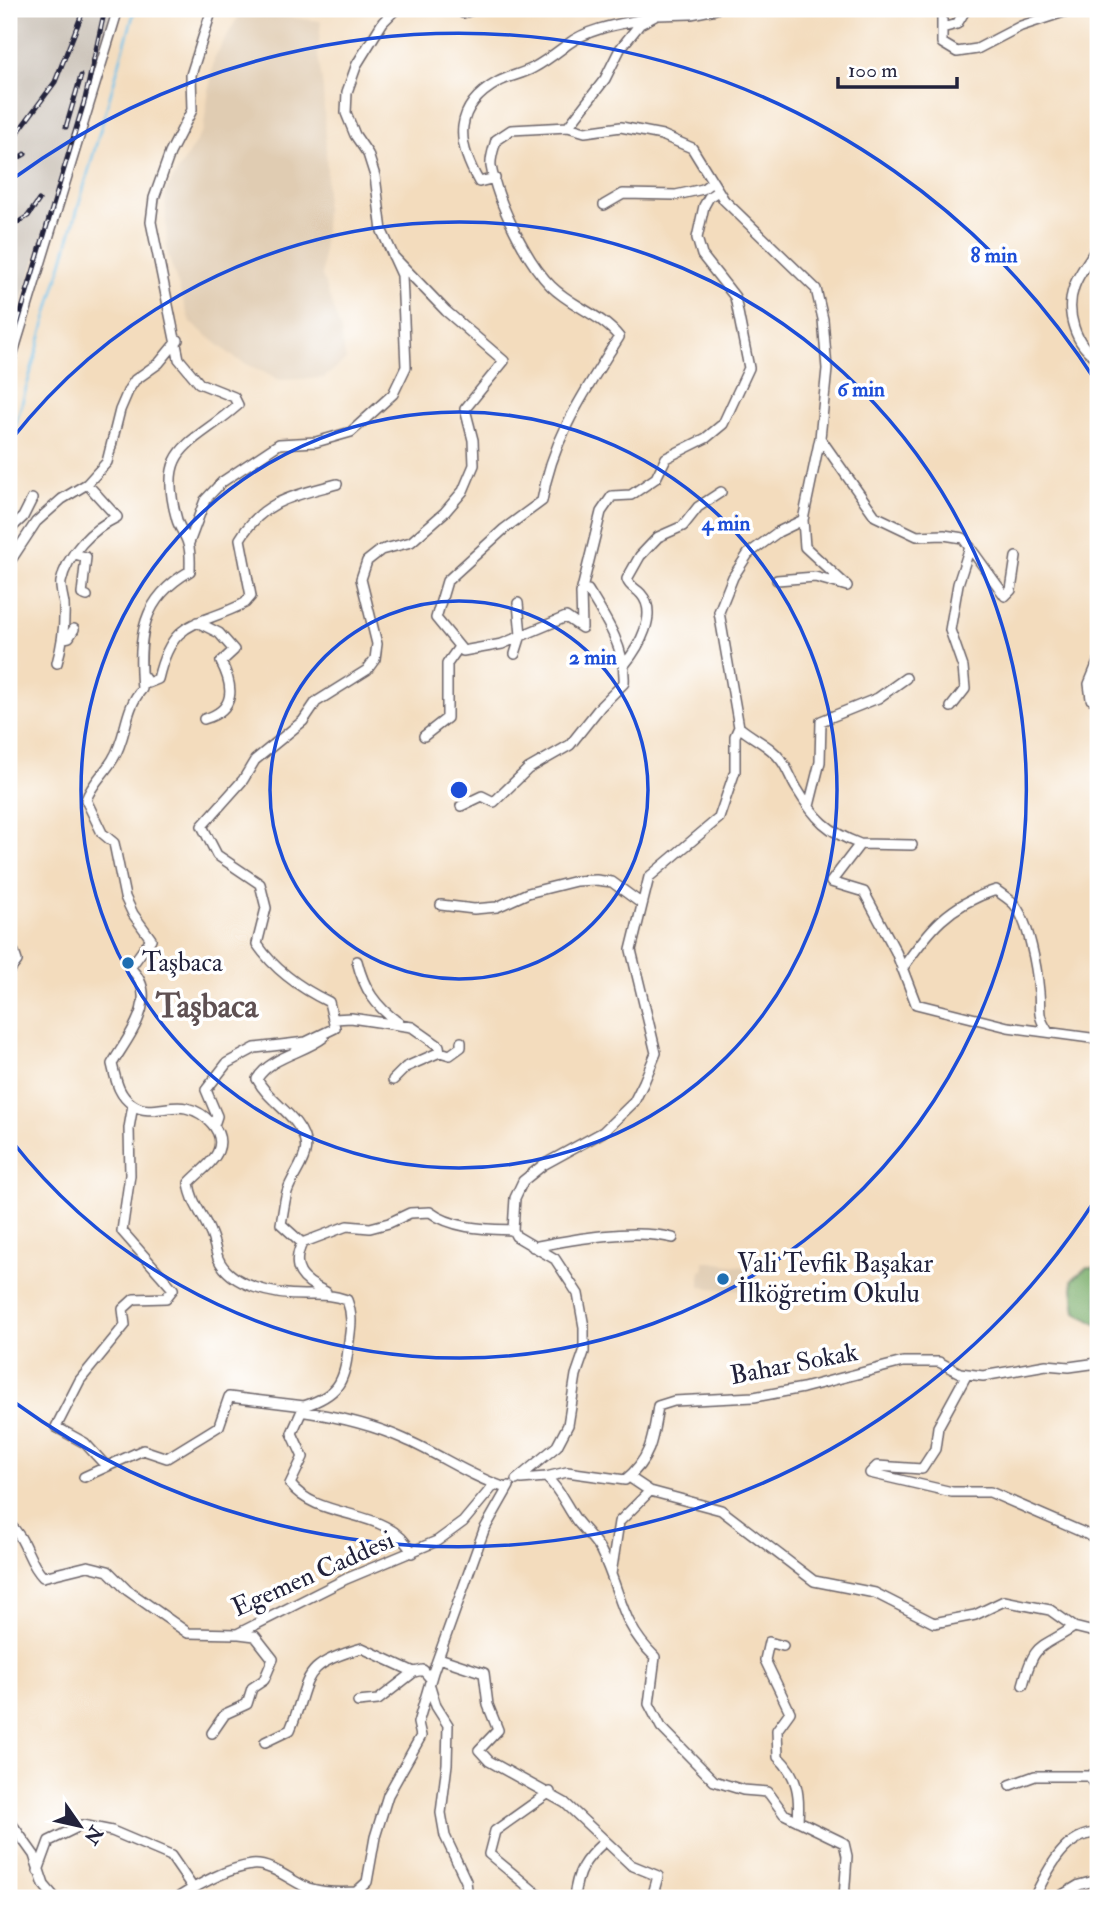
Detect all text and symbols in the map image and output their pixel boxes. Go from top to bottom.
scale bar [838,46,956,90]
text: 100 m [848,57,898,84]
text: 8 min [971,242,1018,269]
text: 6 min [837,376,885,403]
text: 4 min [701,510,750,537]
text: 2 min [569,644,617,671]
centre of rings [447,778,471,802]
place label: Taşbaca [142,947,223,979]
marker: Taşbaca [120,955,136,971]
district label: Taşbaca [155,986,260,1027]
place label: Vali Tevfik Başakar İlköğretim Okulu [737,1248,933,1310]
marker: Vali Tevfik Başakar İlköğretim Okulu [715,1271,731,1287]
street label: Bahar Sokak [727,1336,861,1392]
street label: Egemen Caddesi [227,1524,399,1624]
north arrow [46,1792,116,1862]
text: N [78,1820,109,1850]

